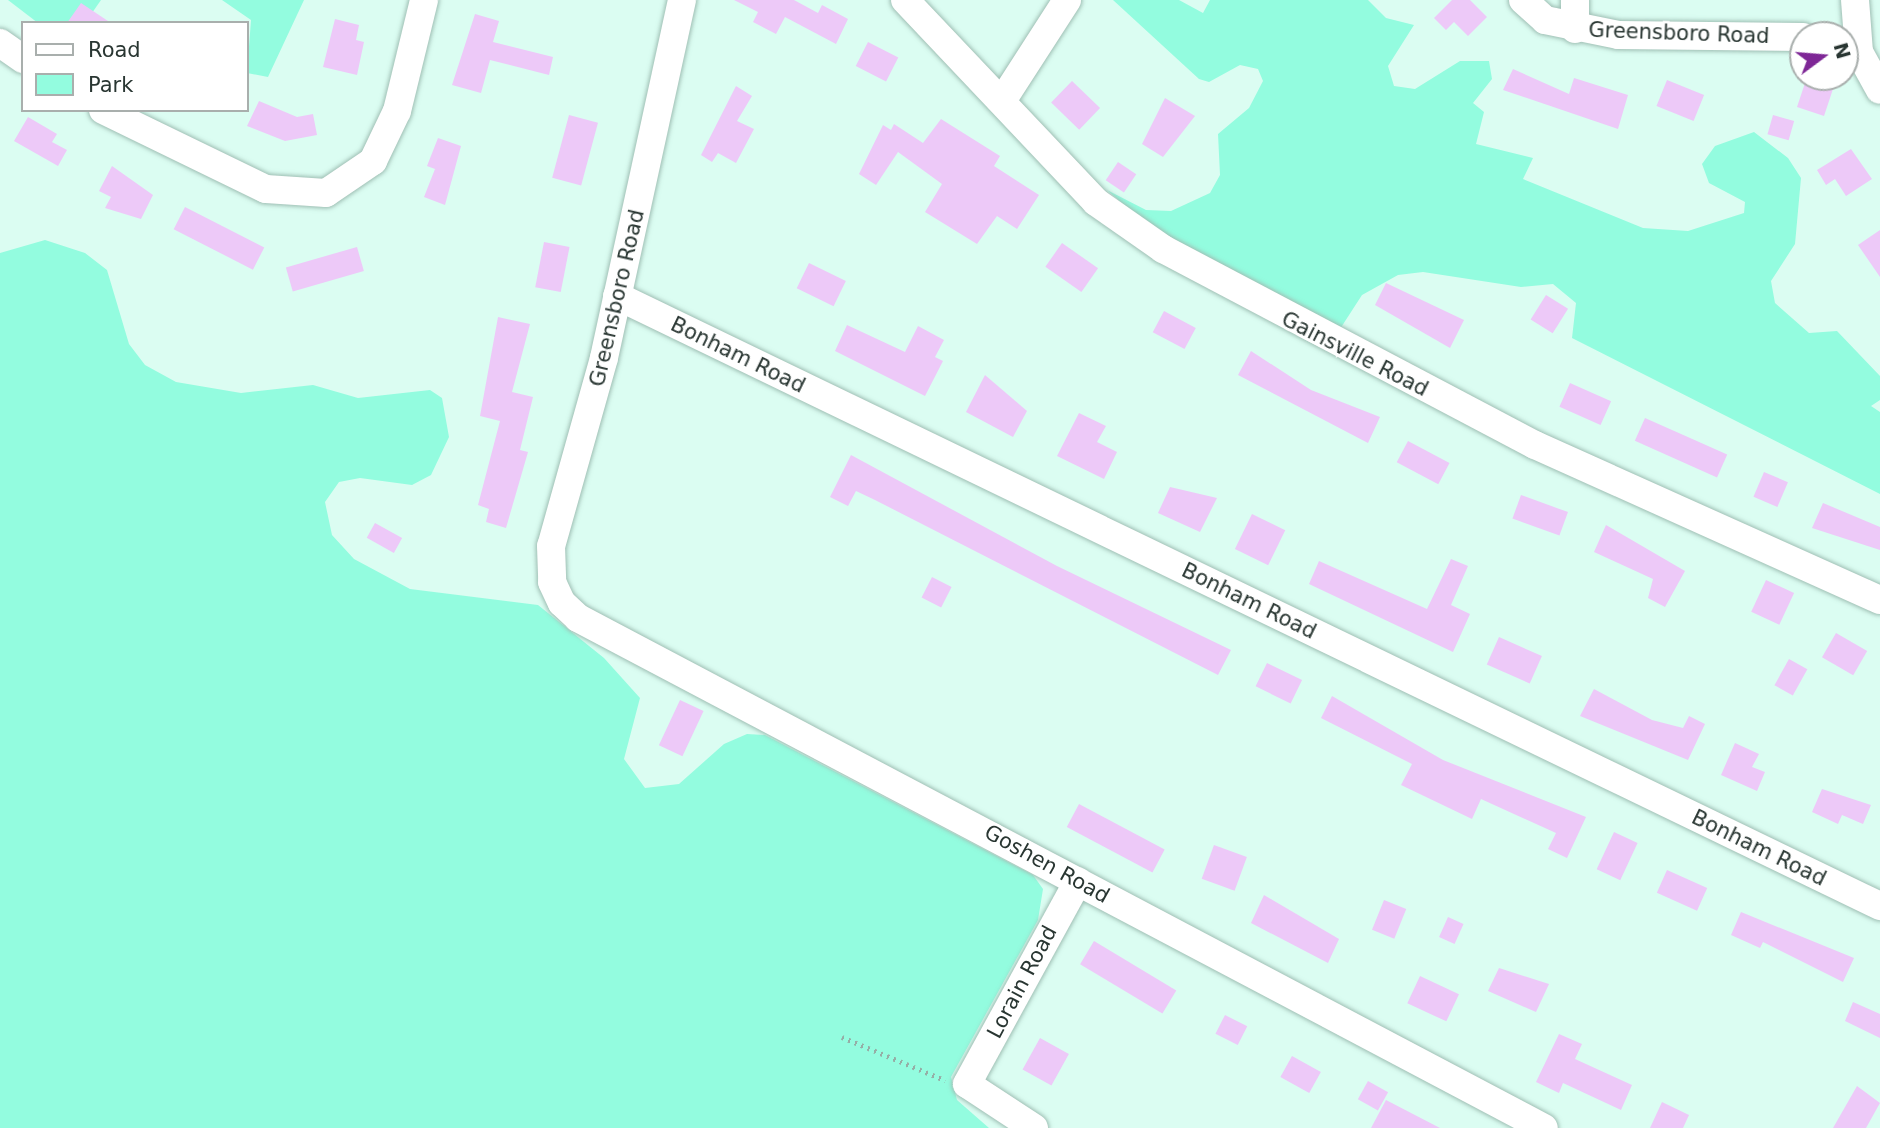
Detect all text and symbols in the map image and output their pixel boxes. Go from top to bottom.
street label: Greensboro Road [1588,17,1770,49]
legend [21,21,248,112]
north arrow [1789,21,1859,91]
text: Road [88,38,141,62]
text: N [1829,40,1855,61]
text: Park [88,73,133,97]
street label: Greensboro Road [584,207,650,389]
street label: Gainsville Road [1277,306,1433,402]
street label: Bonham Road [667,312,809,398]
street label: Bonham Road [1178,558,1320,644]
street label: Bonham Road [1688,805,1830,891]
street label: Goshen Road [980,819,1114,909]
street label: Lorain Road [982,921,1062,1043]

